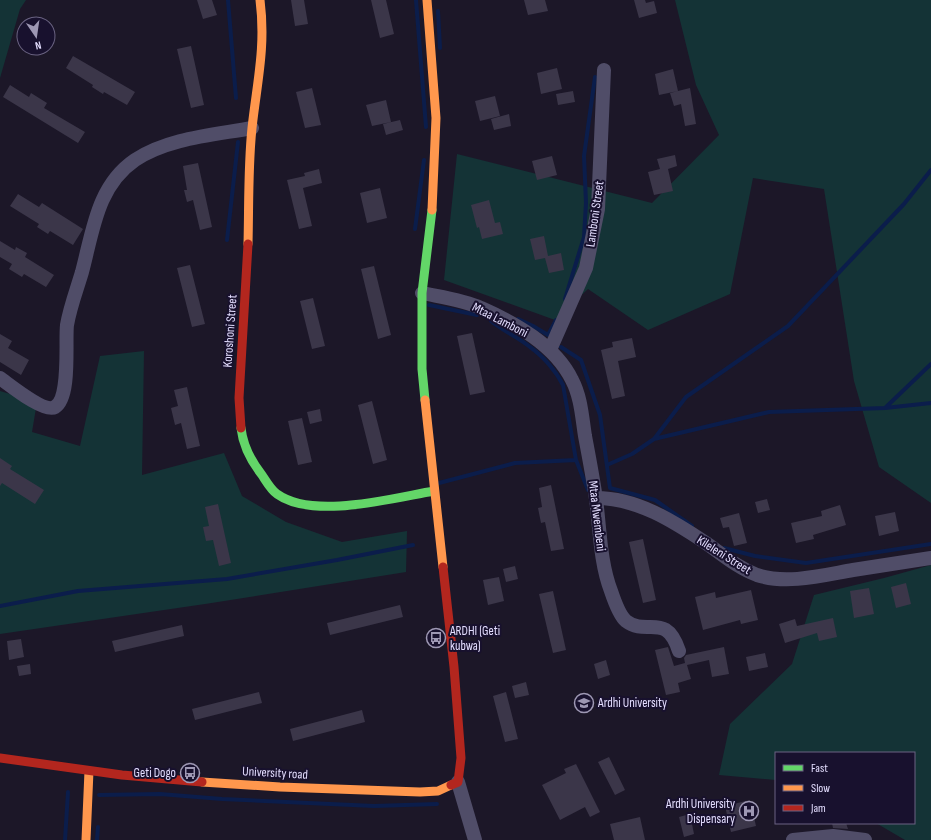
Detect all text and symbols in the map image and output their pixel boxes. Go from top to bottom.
north arrow [16,16,56,56]
text: N [34,38,42,52]
street label: Lamboni Street [582,180,608,248]
street label: Koroshoni Street [219,294,241,368]
street label: Mtaa Lamboni [469,299,531,341]
street label: Mtaa Mwembeni [585,480,609,552]
street label: Kileleni Street [694,532,754,578]
place label: ARDHI (Geti kubwa) [449,623,500,654]
bus stop icon: ARDHI (Geti kubwa) [425,627,447,649]
school or university icon: Ardhi University [573,692,595,714]
place label: Ardhi University [597,695,667,711]
legend [775,752,915,824]
text: Fast [811,761,828,776]
bus stop icon: Geti Dogo [179,762,201,784]
street label: University road [242,763,308,783]
place label: Geti Dogo [134,765,176,781]
text: Slow [811,781,830,796]
place label: Ardhi University Dispensary [665,796,735,827]
hospital icon: Ardhi University Dispensary [738,800,760,822]
text: Jam [810,801,826,816]

